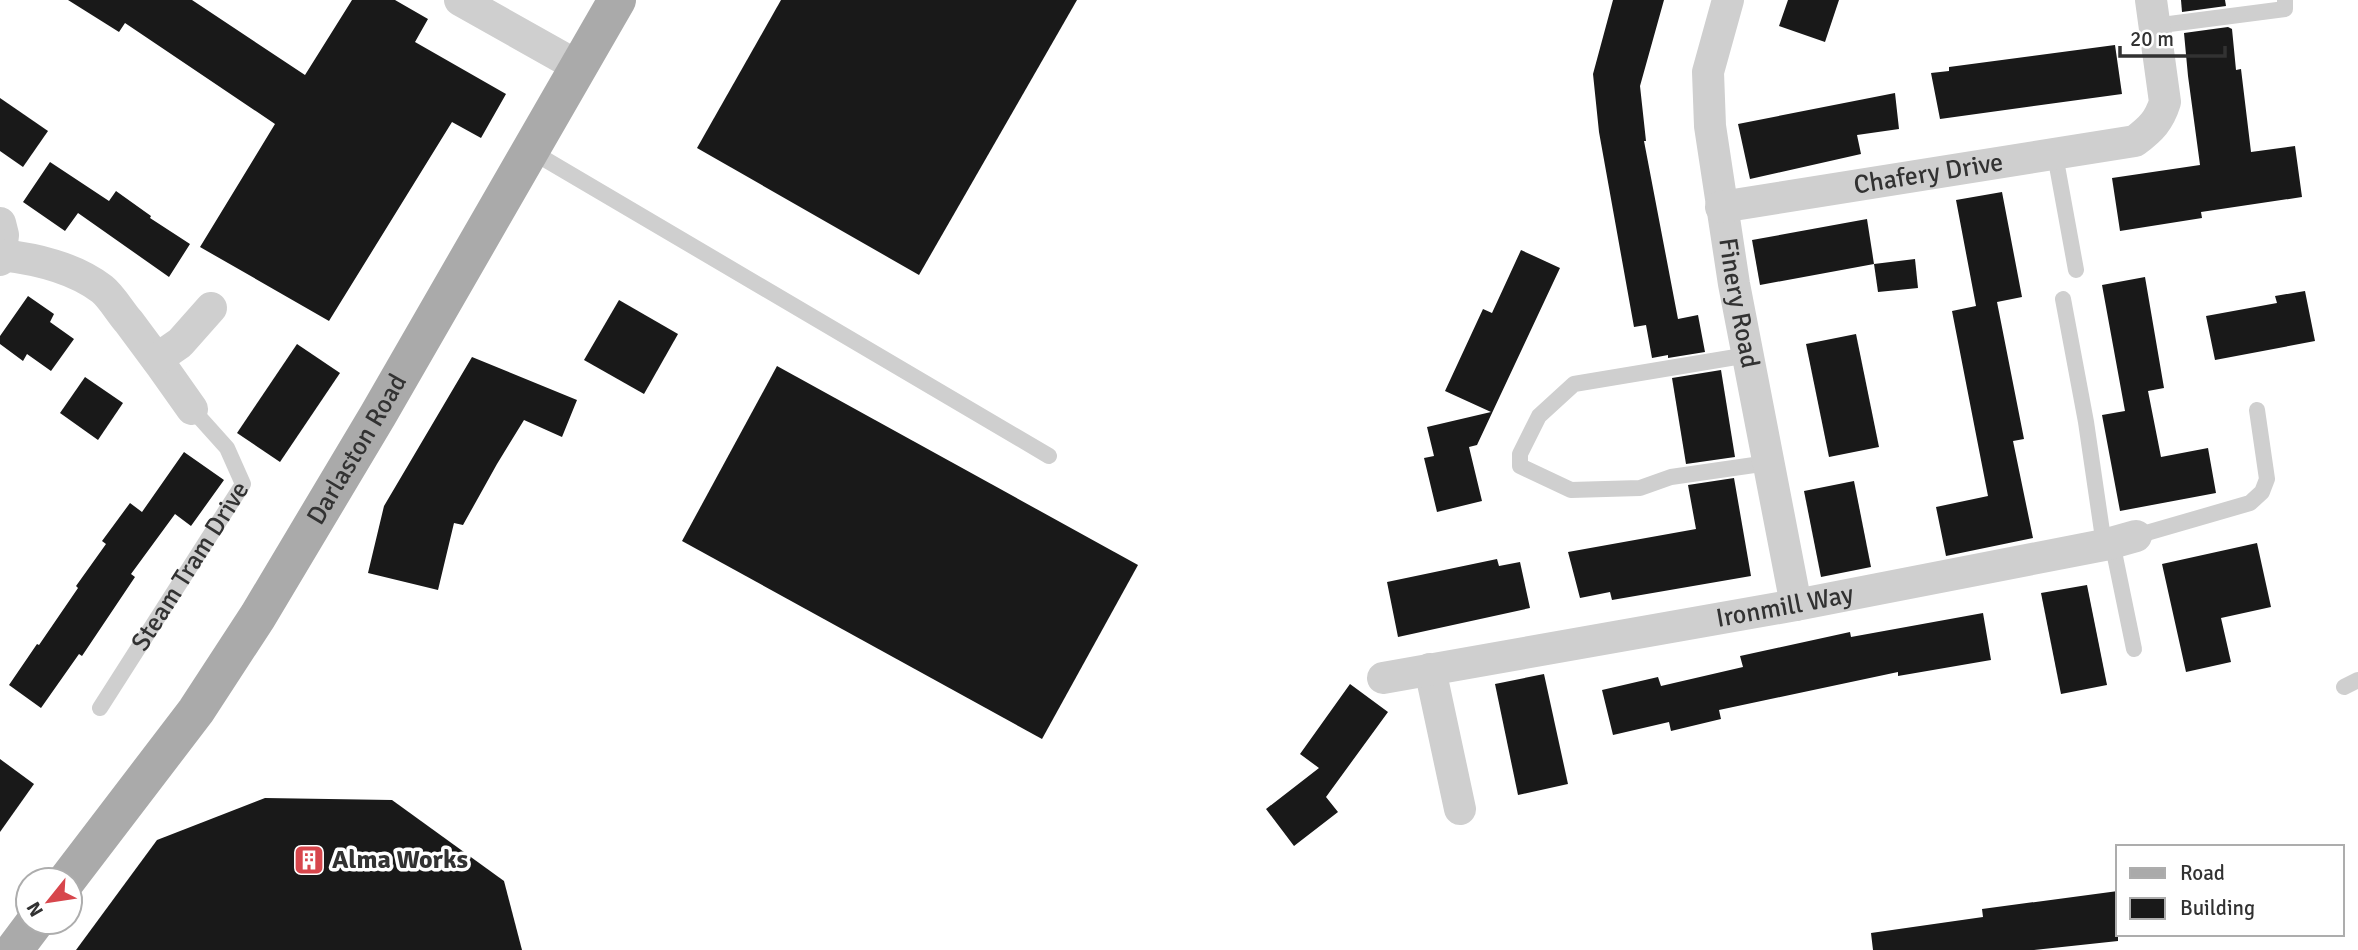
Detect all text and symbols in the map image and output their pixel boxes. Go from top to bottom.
scale bar [2120,14,2225,58]
text: 20 m [2130,26,2174,52]
street label: Chafery Drive [1851,146,2005,202]
street label: Finery Road [1711,236,1766,371]
street label: Darlaston Road [300,368,414,531]
street label: Steam Tram Drive [125,476,256,657]
street label: Ironmill Way [1713,578,1856,635]
building icon: Alma Works [292,843,326,877]
place label: Alma Works [332,844,468,876]
legend [2116,845,2344,936]
text: Road [2180,860,2225,886]
north arrow [14,866,84,936]
text: Building [2180,895,2255,921]
text: N [21,897,49,921]

